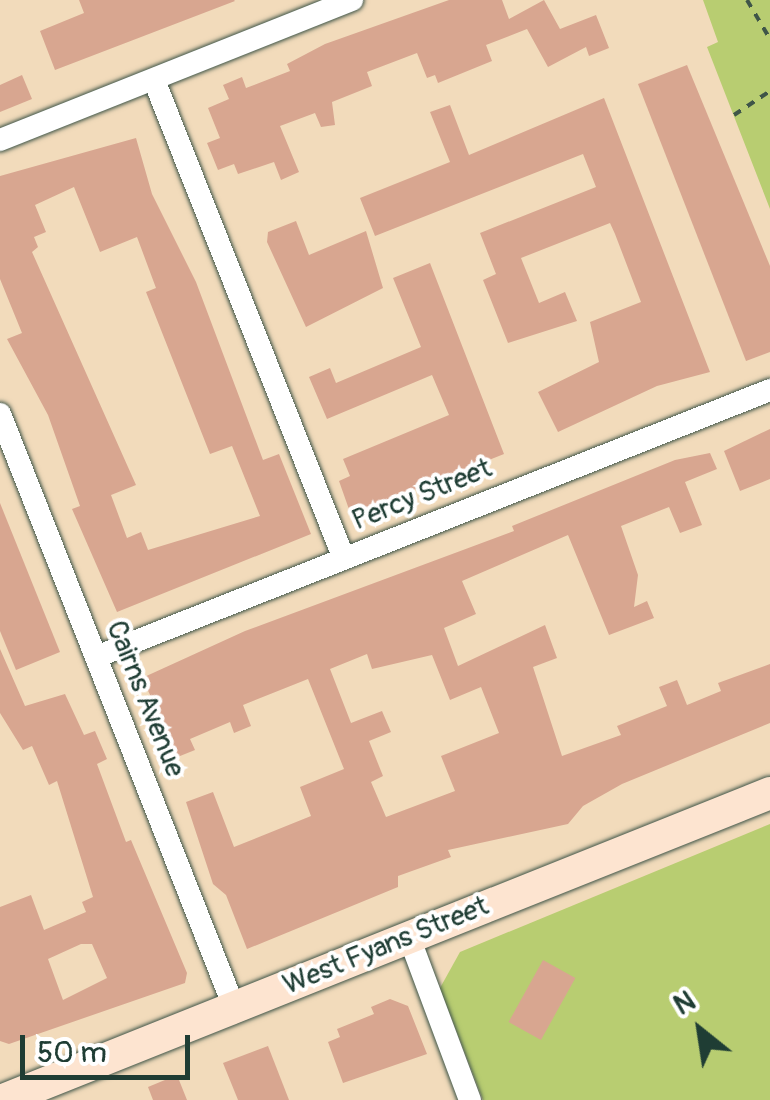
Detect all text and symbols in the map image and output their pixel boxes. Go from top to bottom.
street label: Percy Street [347,452,497,538]
street label: Cairns Avenue [98,616,192,782]
street label: West Fyans Street [278,890,494,1002]
north arrow [650,980,750,1080]
text: N [668,984,702,1023]
scale bar [25,1015,195,1077]
text: 50 m [37,1034,107,1071]

